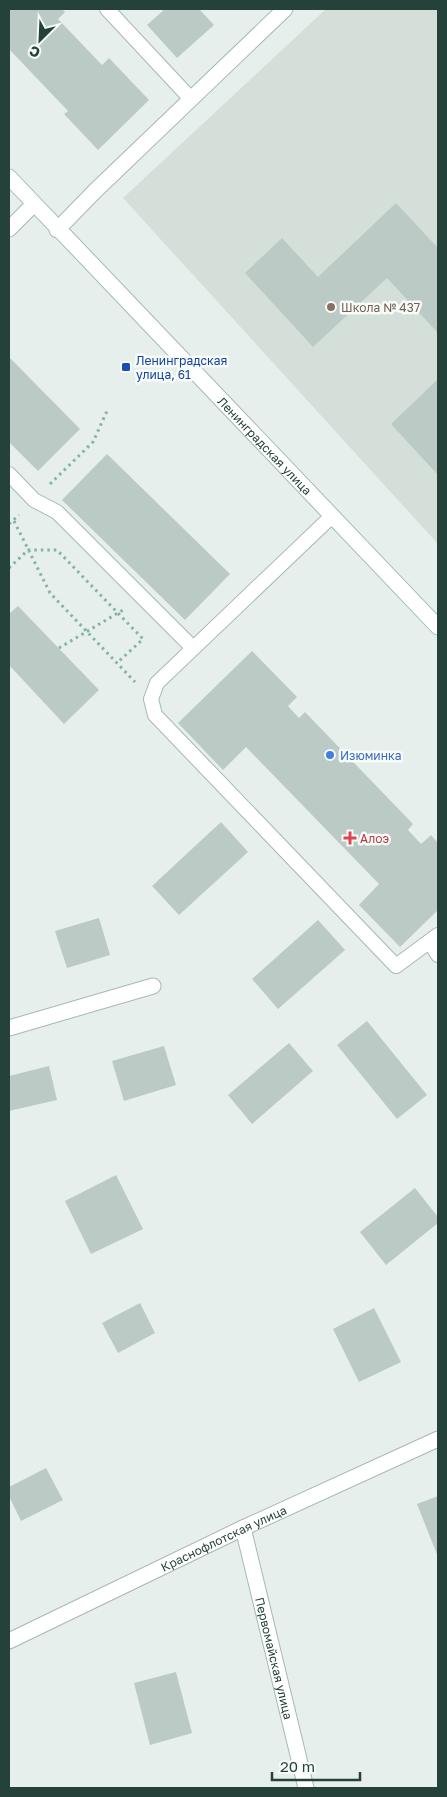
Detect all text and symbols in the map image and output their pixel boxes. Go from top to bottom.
north arrow [15,15,65,65]
text: С [26,43,43,62]
place label: Школа № 437 [341,300,420,315]
marker: Школа № 437 [325,301,337,313]
place label: Ленинградская улица, 61 [136,353,227,382]
marker: Ленинградская улица, 61 [120,361,132,373]
street label: Ленинградская улица [215,393,315,498]
place label: Изюминка [340,748,402,763]
marker: Изюминка [324,749,336,761]
place label: Алоэ [360,831,389,846]
marker: Алоэ [344,832,356,844]
street label: Краснофлотская улица [158,1502,289,1574]
street label: Первомайская улица [253,1596,297,1721]
scale bar [272,1750,360,1782]
text: 20 m [280,1757,315,1775]

